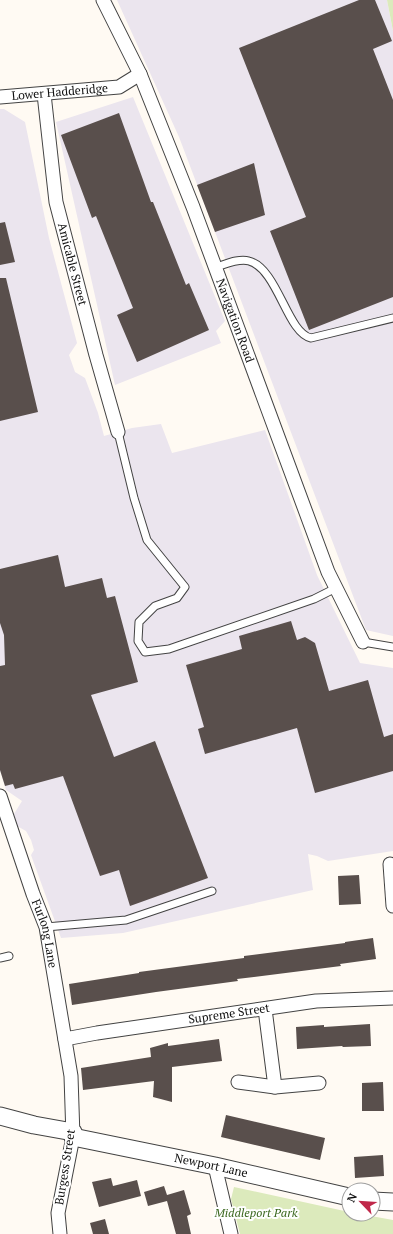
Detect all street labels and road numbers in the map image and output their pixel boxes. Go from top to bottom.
street label: Lower Hadderidge [11,80,109,103]
street label: Amicable Street [55,221,91,308]
street label: Navigation Road [213,276,258,365]
street label: Furlong Lane [29,897,61,969]
street label: Supreme Street [187,1000,271,1027]
street label: Burgess Street [51,1127,78,1206]
street label: Newport Lane [173,1150,249,1180]

